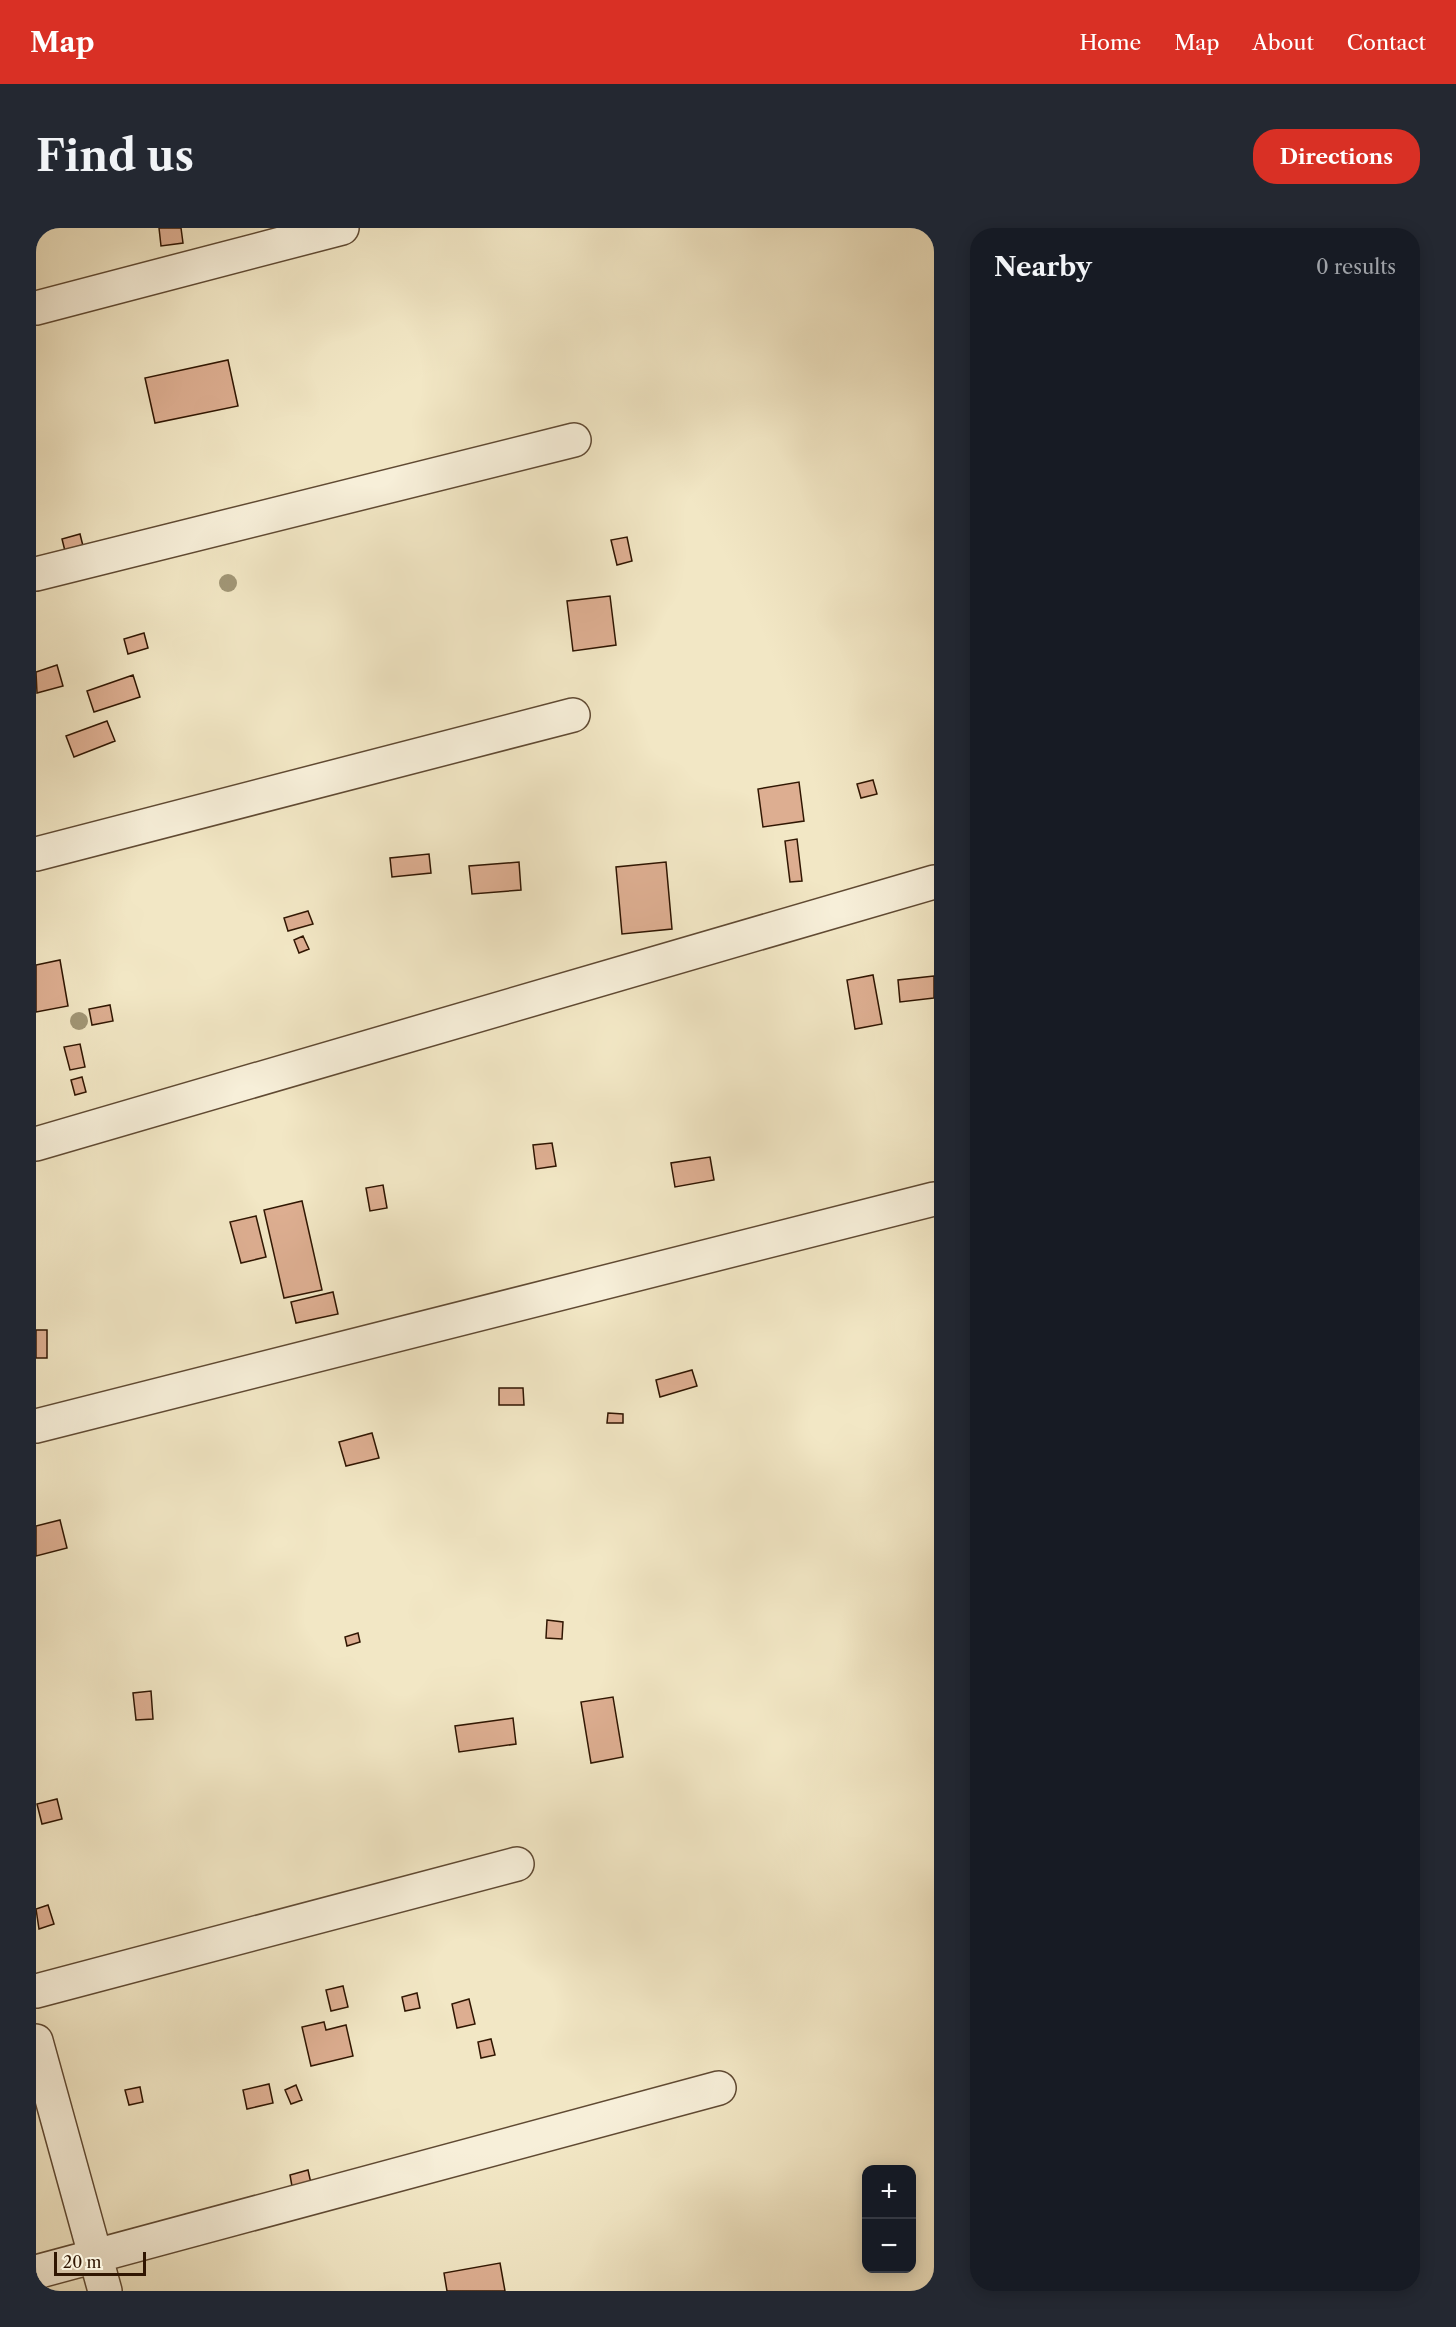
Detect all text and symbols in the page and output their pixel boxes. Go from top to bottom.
text: Map [30,25,94,59]
text: Home [1080,30,1141,55]
text: Map [1174,30,1219,55]
text: About [1252,30,1314,55]
text: Contact [1347,30,1426,55]
button: Directions [1253,129,1420,184]
text: Find us [36,130,194,182]
text: Nearby [994,251,1092,283]
text: 0 results [1316,255,1396,279]
map controls [862,2165,916,2273]
button: + [862,2165,916,2219]
button: − [862,2219,916,2273]
scale bar [54,2249,146,2276]
text: 20 m [63,2252,102,2272]

